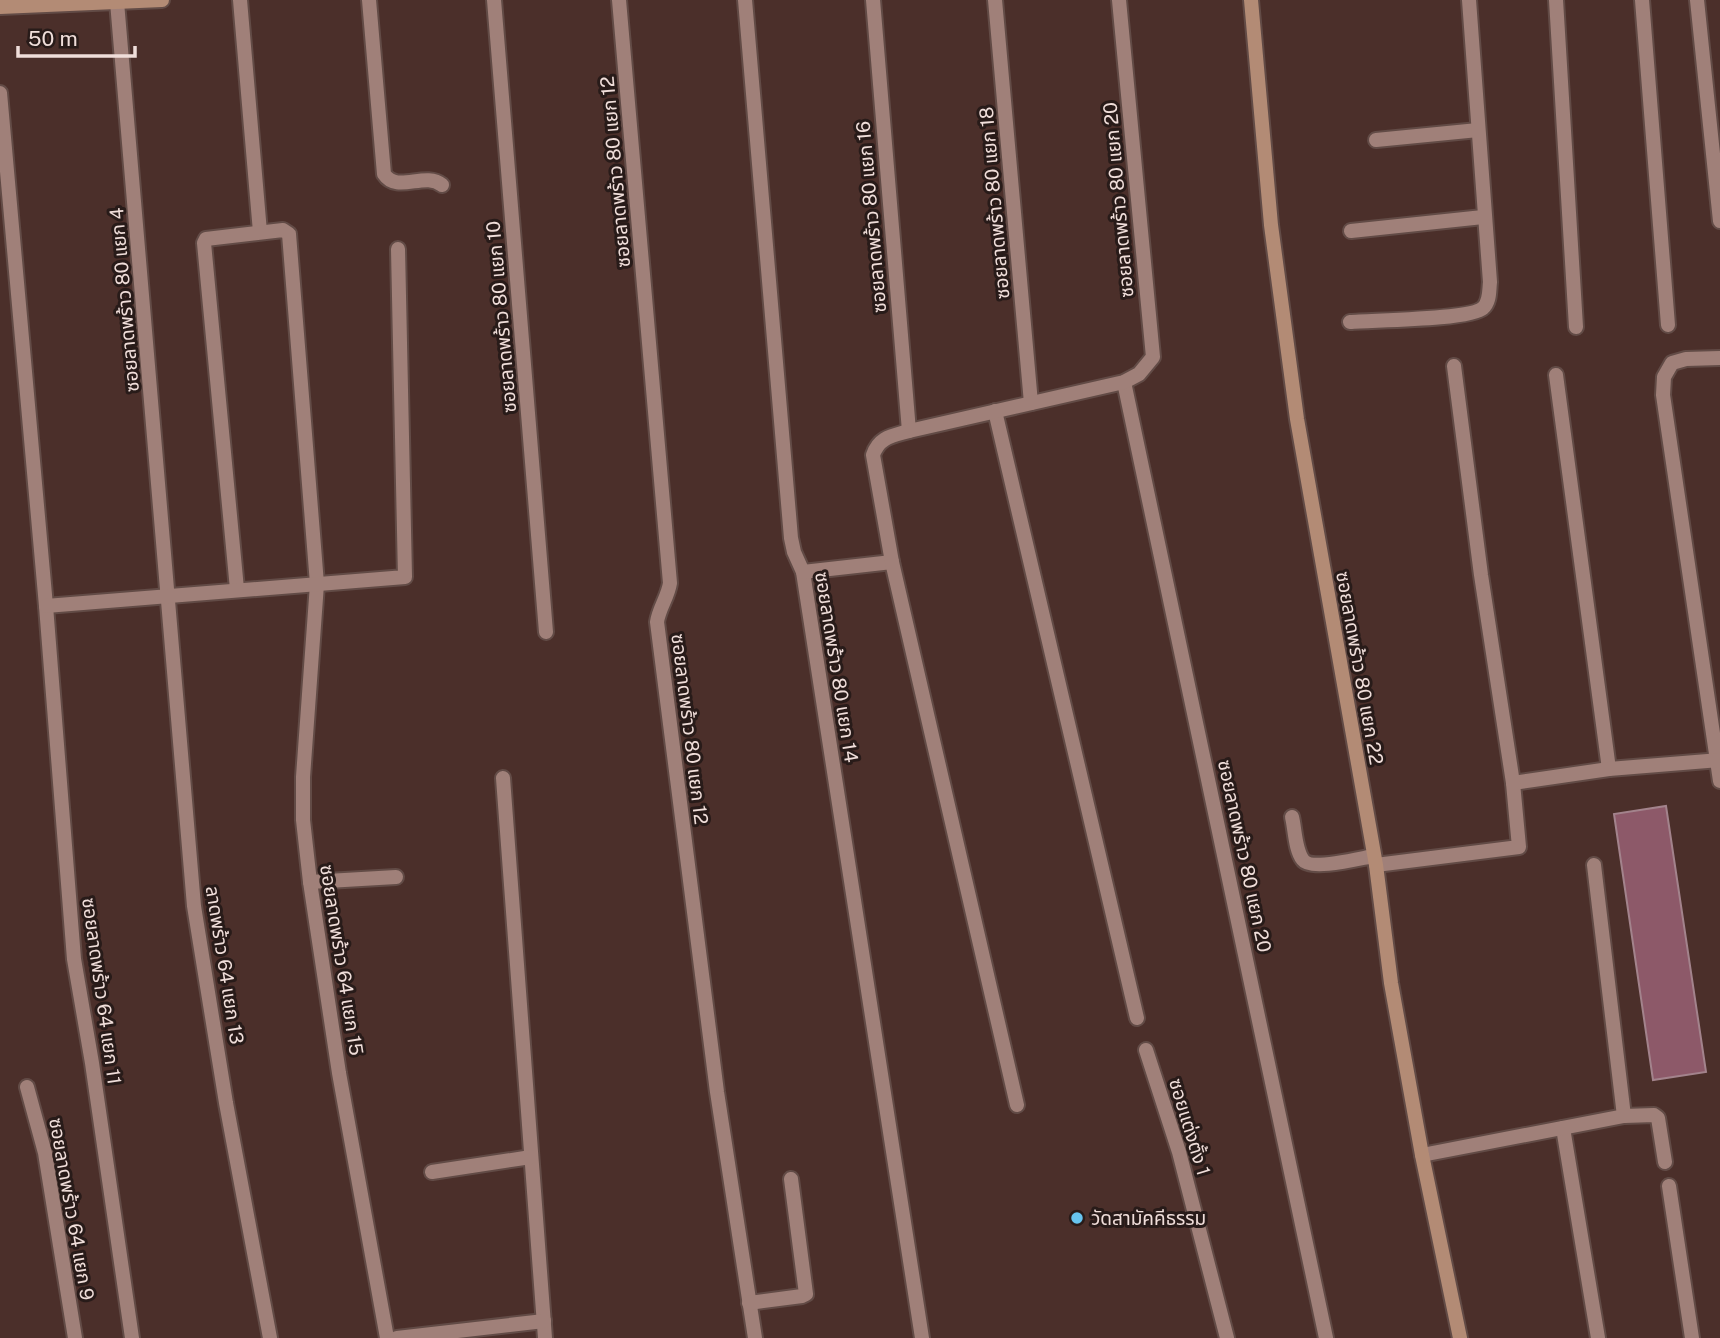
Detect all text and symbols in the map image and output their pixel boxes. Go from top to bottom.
scale bar [18,14,135,58]
text: 50 m [28,26,78,51]
street label: ซอยลาดพร้าว 80 แยก 12 [596,75,634,269]
street label: ซอยลาดพร้าว 80 แยก 20 [1098,101,1138,299]
street label: ซอยลาดพร้าว 80 แยก 18 [975,106,1013,300]
street label: ซอยลาดพร้าว 80 แยก 16 [852,120,890,314]
street label: ซอยลาดพร้าว 80 แยก 4 [105,207,143,393]
street label: ซอยลาดพร้าว 80 แยก 10 [482,220,520,414]
street label: ซอยลาดพร้าว 80 แยก 14 [811,570,863,764]
street label: ซอยลาดพร้าว 80 แยก 22 [1332,570,1388,766]
street label: ซอยลาดพร้าว 80 แยก 12 [667,632,713,826]
street label: ซอยลาดพร้าว 80 แยก 20 [1214,758,1276,954]
street label: ซอยลาดพร้าว 64 แยก 15 [316,863,368,1057]
street label: ลาดพร้าว 64 แยก 13 [202,884,248,1046]
street label: ซอยลาดพร้าว 64 แยก 11 [78,896,126,1086]
street label: ซอยแต่งตั้ง 1 [1165,1076,1216,1178]
street label: ซอยลาดพร้าว 64 แยก 9 [45,1116,99,1302]
place label: วัดสามัคคีธรรม [1091,1207,1206,1229]
marker: วัดสามัคคีธรรม [1069,1210,1085,1226]

